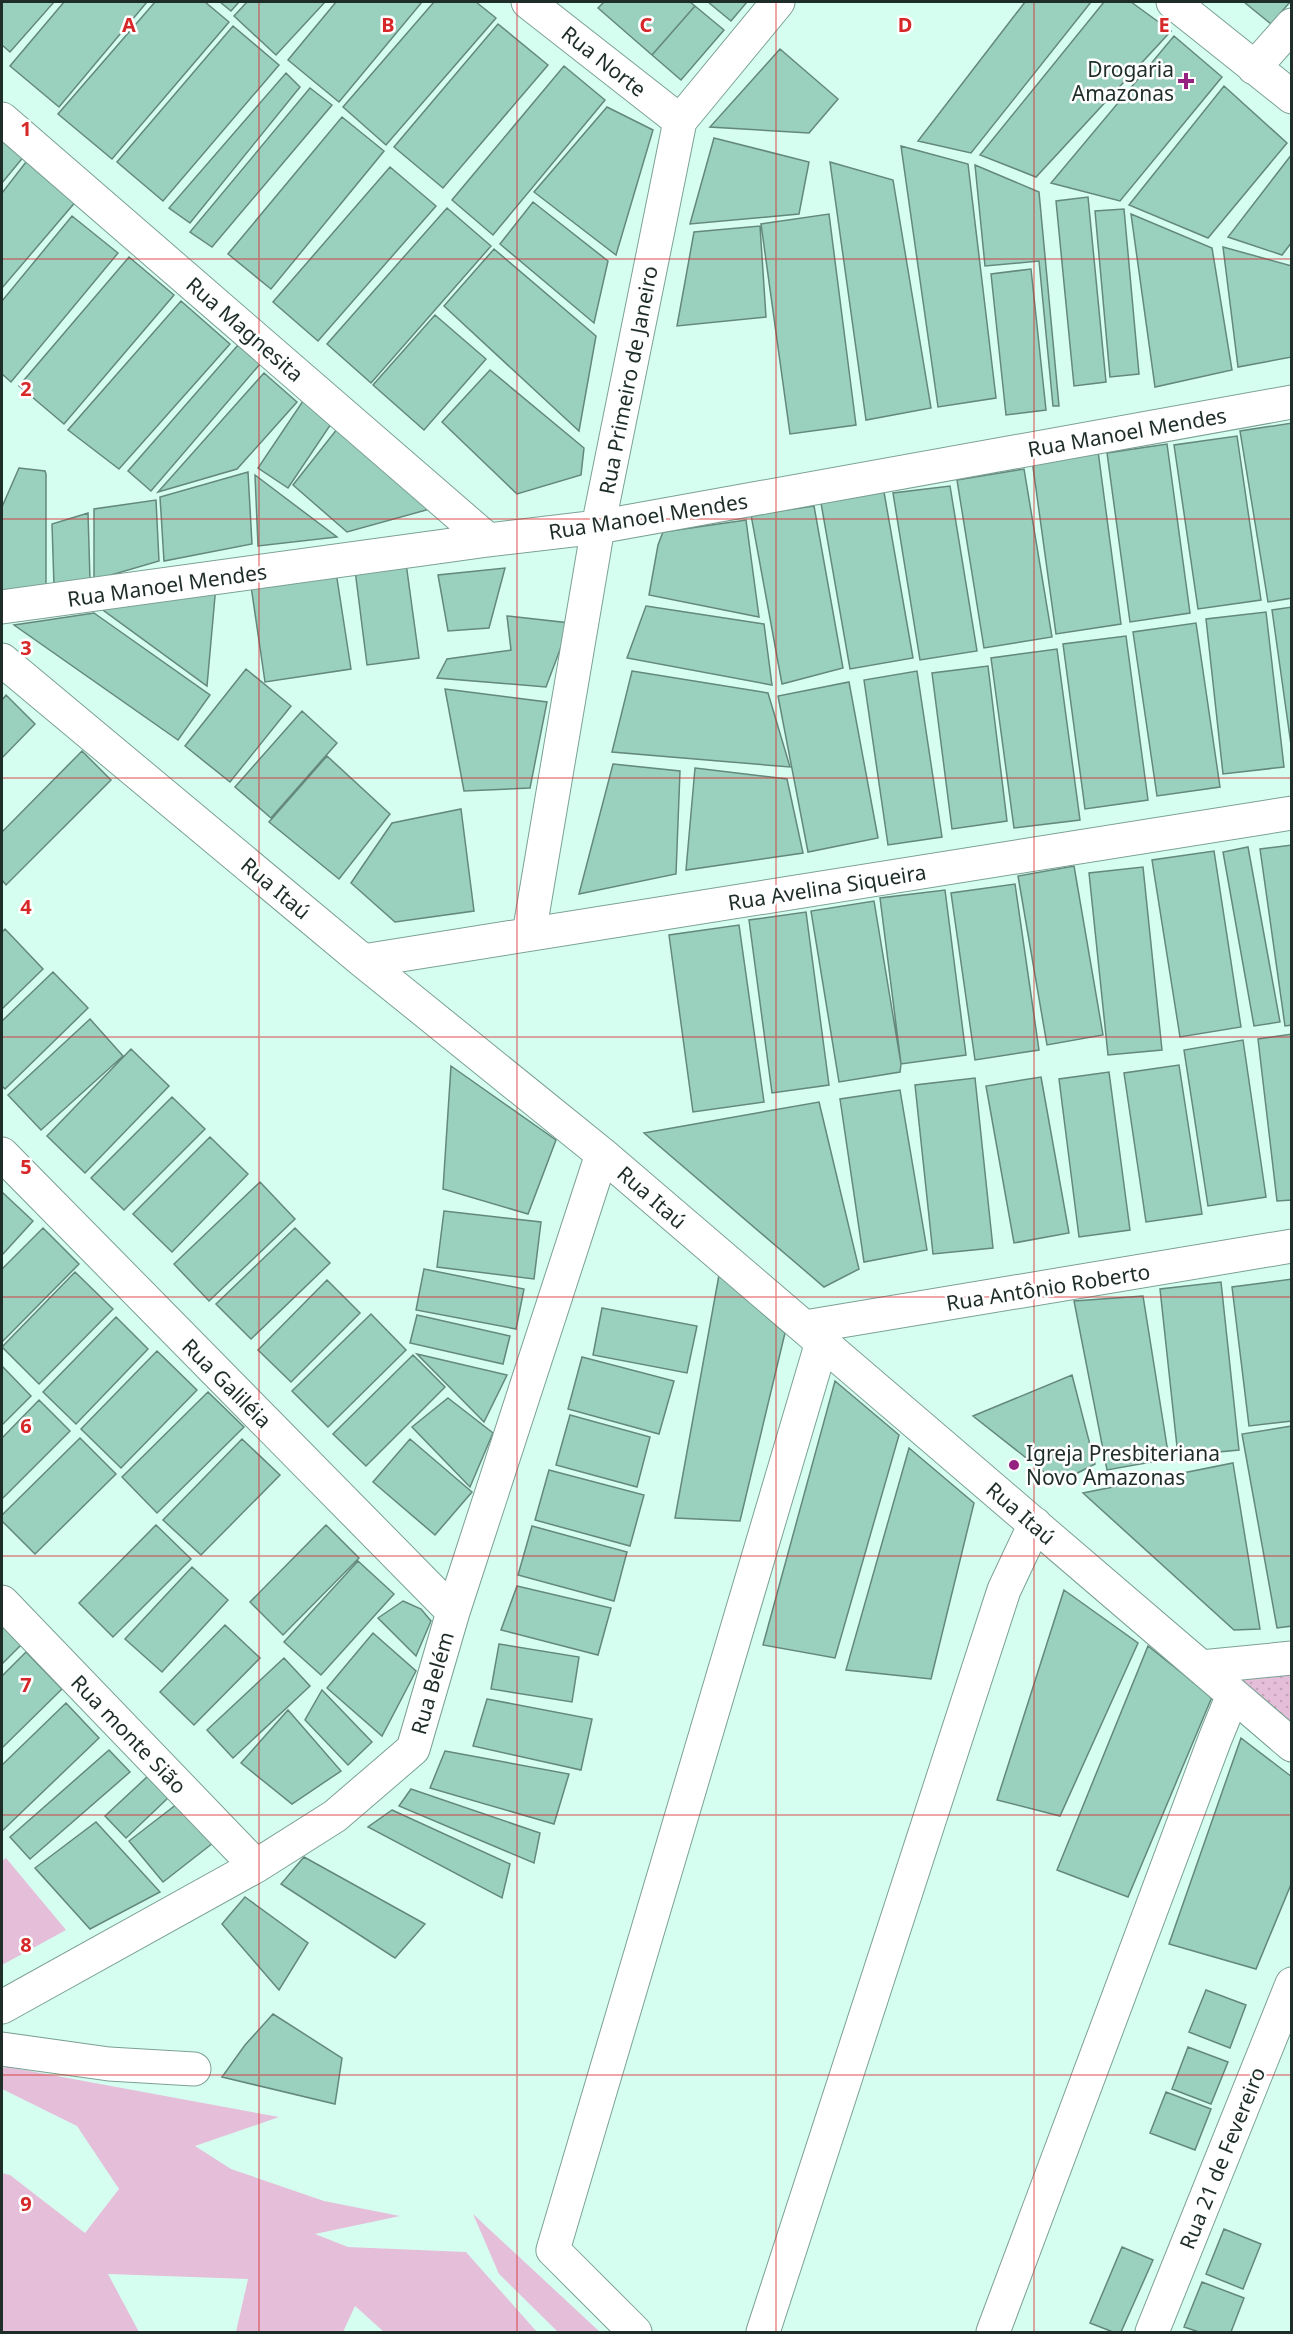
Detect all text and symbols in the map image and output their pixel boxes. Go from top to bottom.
text: A [122,11,136,38]
text: B [381,11,395,38]
text: C [640,11,653,38]
text: D [898,11,912,38]
text: E [1158,11,1170,38]
street label: Rua Norte [556,19,652,103]
place label: Drogaria Amazonas [1072,55,1174,107]
marker: Drogaria Amazonas [1179,74,1193,88]
text: 1 [20,115,32,142]
street label: Rua Primeiro de Janeiro [592,263,664,497]
street label: Rua Magnesita [180,270,310,388]
text: 2 [20,375,32,402]
street label: Rua Manoel Mendes [1025,401,1229,463]
street label: Rua Manoel Mendes [546,486,750,546]
street label: Rua Manoel Mendes [65,557,269,613]
text: 3 [20,634,32,661]
street label: Rua Itaú [235,851,317,925]
street label: Rua Avelina Siqueira [726,857,928,917]
text: 4 [20,893,32,920]
text: 5 [20,1153,32,1180]
street label: Rua Itaú [612,1159,692,1235]
street label: Rua Antônio Roberto [944,1257,1152,1317]
street label: Rua Galiléia [176,1332,278,1434]
text: 6 [20,1412,32,1439]
place label: Igreja Presbiteriana Novo Amazonas [1026,1439,1220,1491]
marker: Igreja Presbiteriana Novo Amazonas [1007,1458,1021,1472]
street label: Rua Itaú [981,1475,1061,1551]
street label: Rua Belém [404,1628,460,1738]
street label: Rua monte Sião [65,1669,193,1799]
text: 7 [20,1671,32,1698]
text: 8 [20,1931,32,1958]
street label: Rua 21 de Fevereiro [1173,2063,1271,2253]
text: 9 [20,2190,32,2217]

